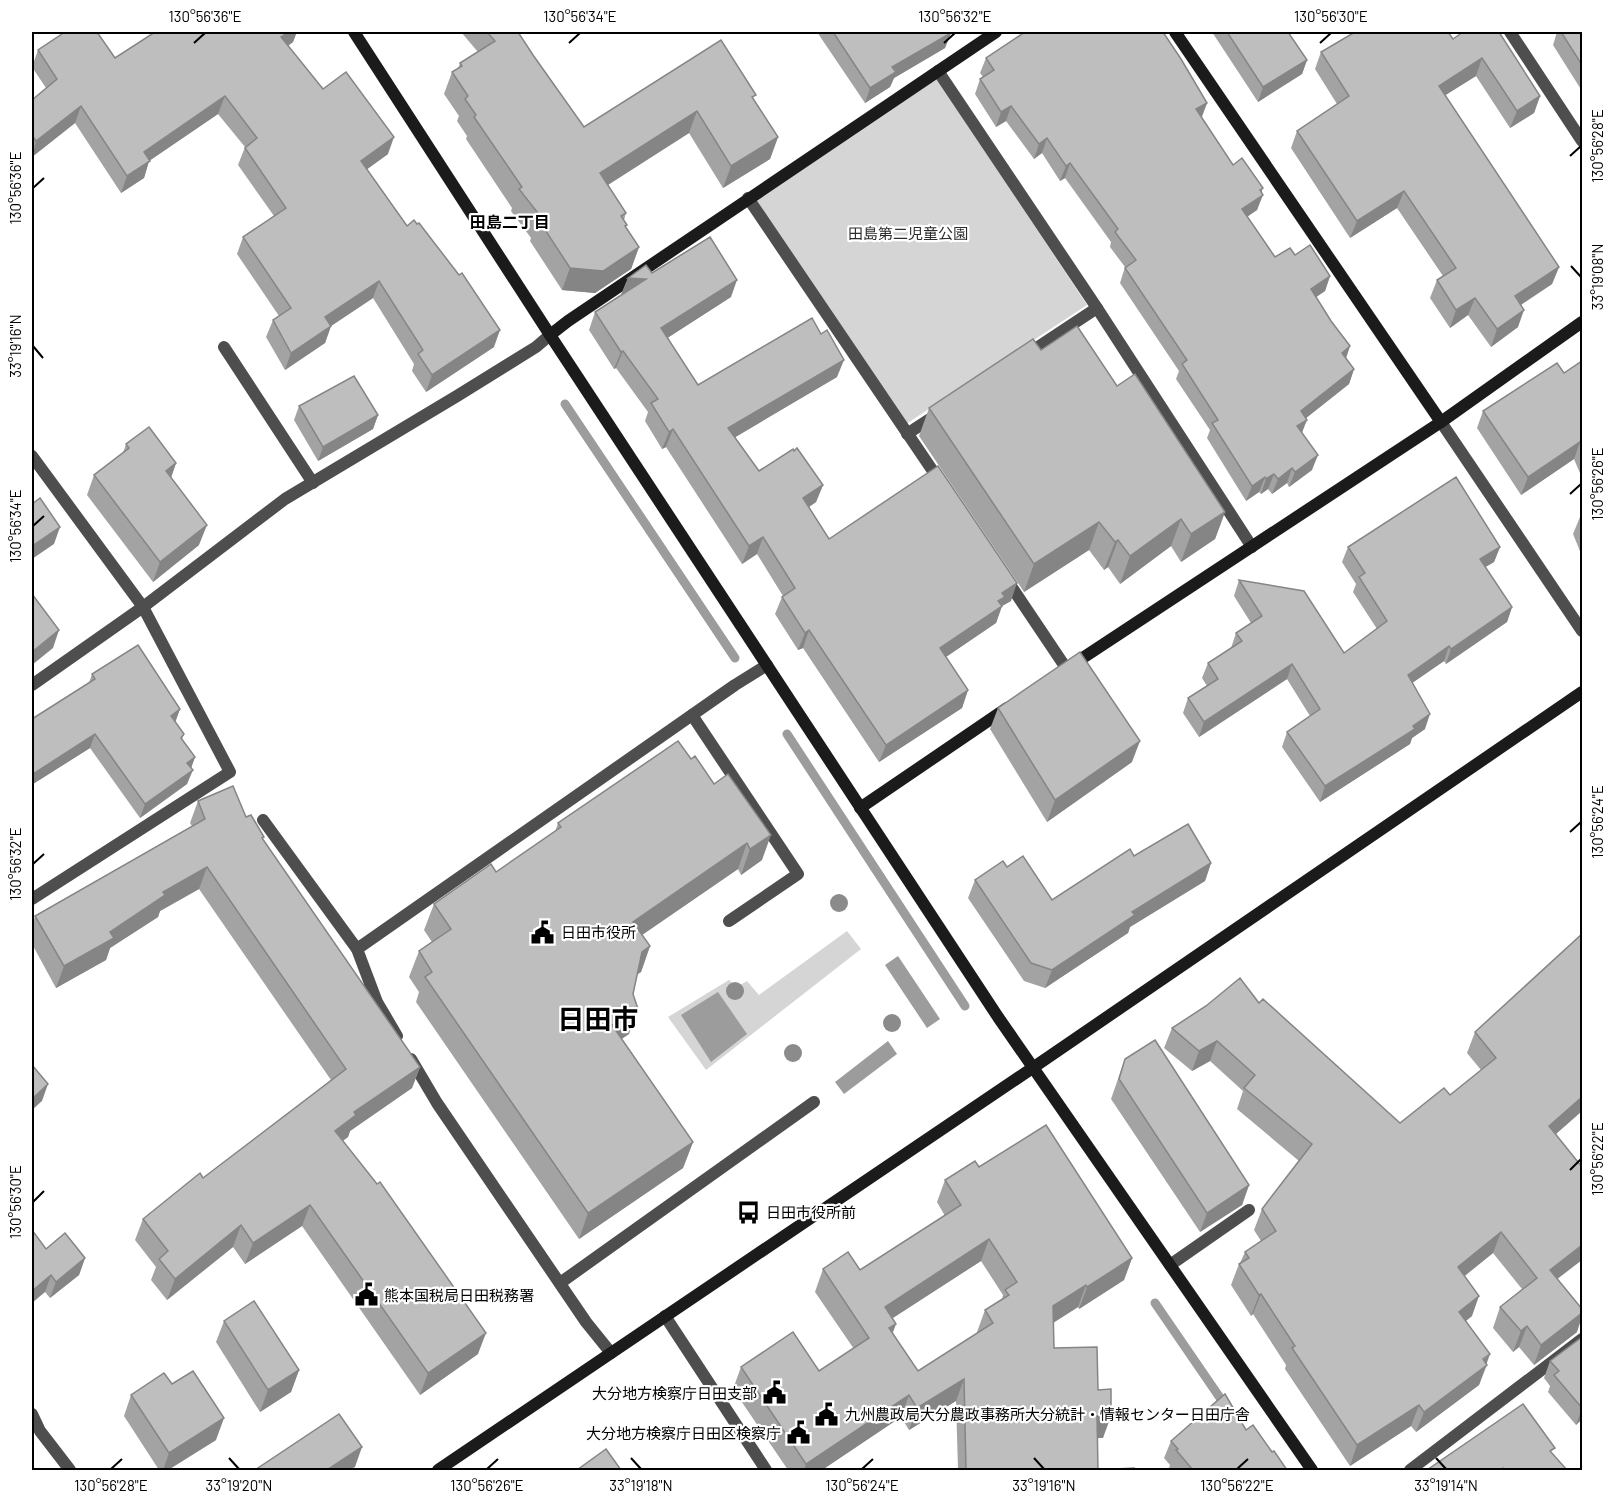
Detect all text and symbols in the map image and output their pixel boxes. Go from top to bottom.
text: 130°56'36"E [168,7,242,25]
text: 130°56'34"E [543,7,617,25]
text: 130°56'32"E [918,7,992,25]
text: 130°56'30"E [1294,7,1368,25]
text: 130°56'28"E [1588,109,1606,183]
text: 130°56'36"E [6,151,24,225]
district label: 田島二丁目 [470,212,550,231]
park label: 田島第二児童公園 [848,224,968,242]
text: 33°19'08"N [1588,244,1606,310]
text: 33°19'16"N [6,314,24,378]
text: 130°56'26"E [1588,447,1606,521]
text: 130°56'34"E [6,489,24,563]
text: 130°56'24"E [1588,785,1606,859]
text: 130°56'32"E [6,827,24,901]
public building icon: 日田市役所 [530,919,556,945]
place label: 日田市役所 [561,923,636,941]
district label: 日田市 [558,1002,639,1034]
text: 130°56'22"E [1588,1122,1606,1196]
text: 130°56'30"E [6,1165,24,1239]
bus stop icon: 日田市役所前 [735,1199,761,1225]
place label: 日田市役所前 [766,1203,856,1221]
public building icon: 熊本国税局日田税務署 [353,1282,379,1308]
place label: 熊本国税局日田税務署 [384,1286,534,1304]
public building icon: 大分地方検察庁日田支部 [762,1380,788,1406]
place label: 大分地方検察庁日田支部 [592,1384,757,1402]
public building icon: 九州農政局大分農政事務所大分統計・情報センター日田庁舎 [814,1401,840,1427]
place label: 九州農政局大分農政事務所大分統計・情報センター日田庁舎 [845,1405,1250,1423]
public building icon: 大分地方検察庁日田区検察庁 [786,1420,812,1446]
place label: 大分地方検察庁日田区検察庁 [586,1424,781,1442]
text: 130°56'28"E [74,1476,148,1494]
text: 33°19'20"N [206,1476,272,1494]
text: 130°56'26"E [450,1476,524,1494]
text: 33°19'18"N [609,1476,673,1494]
text: 130°56'24"E [825,1476,899,1494]
text: 33°19'16"N [1012,1476,1076,1494]
text: 130°56'22"E [1200,1476,1274,1494]
text: 33°19'14"N [1414,1476,1478,1494]

